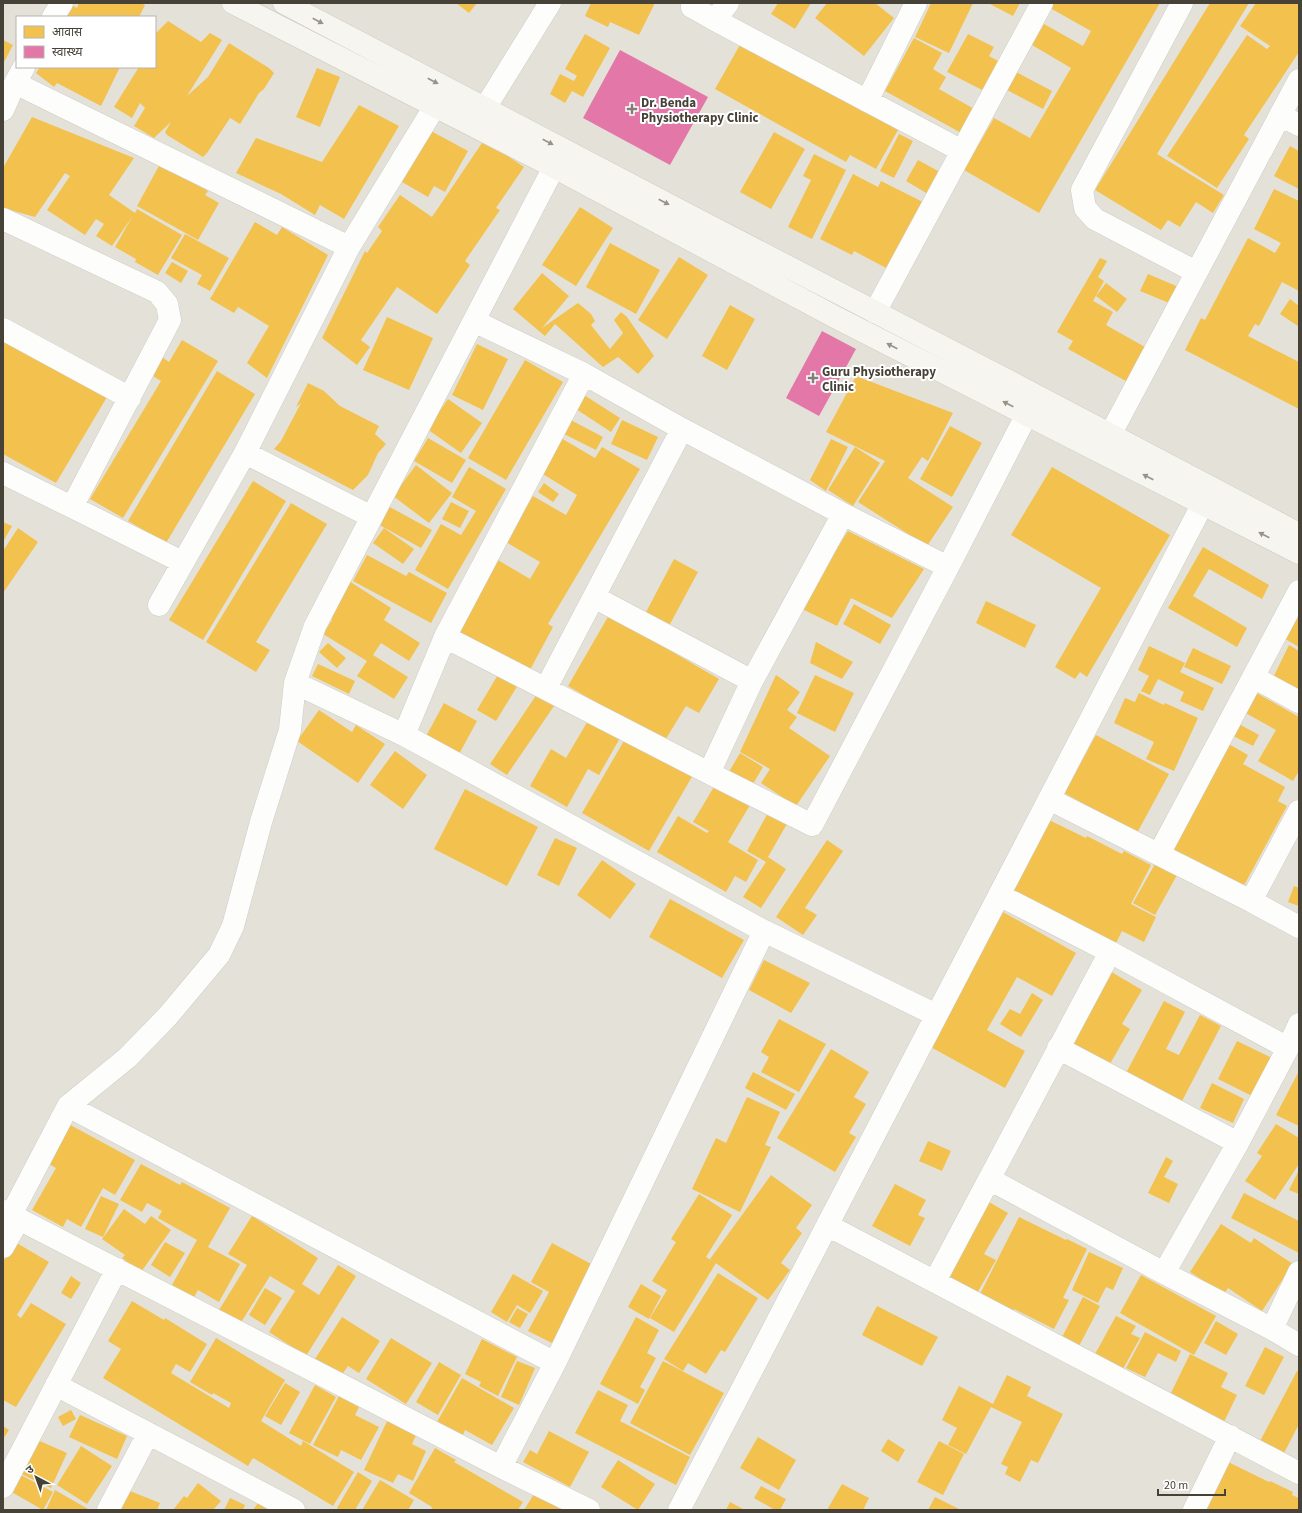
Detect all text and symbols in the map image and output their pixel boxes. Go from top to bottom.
legend [16,16,156,68]
one-way arrow [312,18,324,24]
text: आवास [52,24,83,41]
text: स्वास्थ्य [52,44,84,61]
one-way arrow [428,78,439,85]
place label: Dr. Benda Physiotherapy Clinic [641,94,759,127]
marker: Dr. Benda Physiotherapy Clinic [626,103,638,115]
one-way arrow [543,139,554,145]
one-way arrow [658,199,669,205]
one-way arrow [886,343,897,349]
place label: Guru Physiotherapy Clinic [822,363,936,396]
marker: Guru Physiotherapy Clinic [807,372,819,384]
one-way arrow [1002,401,1013,408]
one-way arrow [1142,474,1154,480]
one-way arrow [1258,532,1270,539]
north arrow [16,1457,56,1497]
text: उ [22,1462,38,1478]
scale bar [1158,1471,1225,1497]
text: 20 m [1164,1477,1188,1494]

